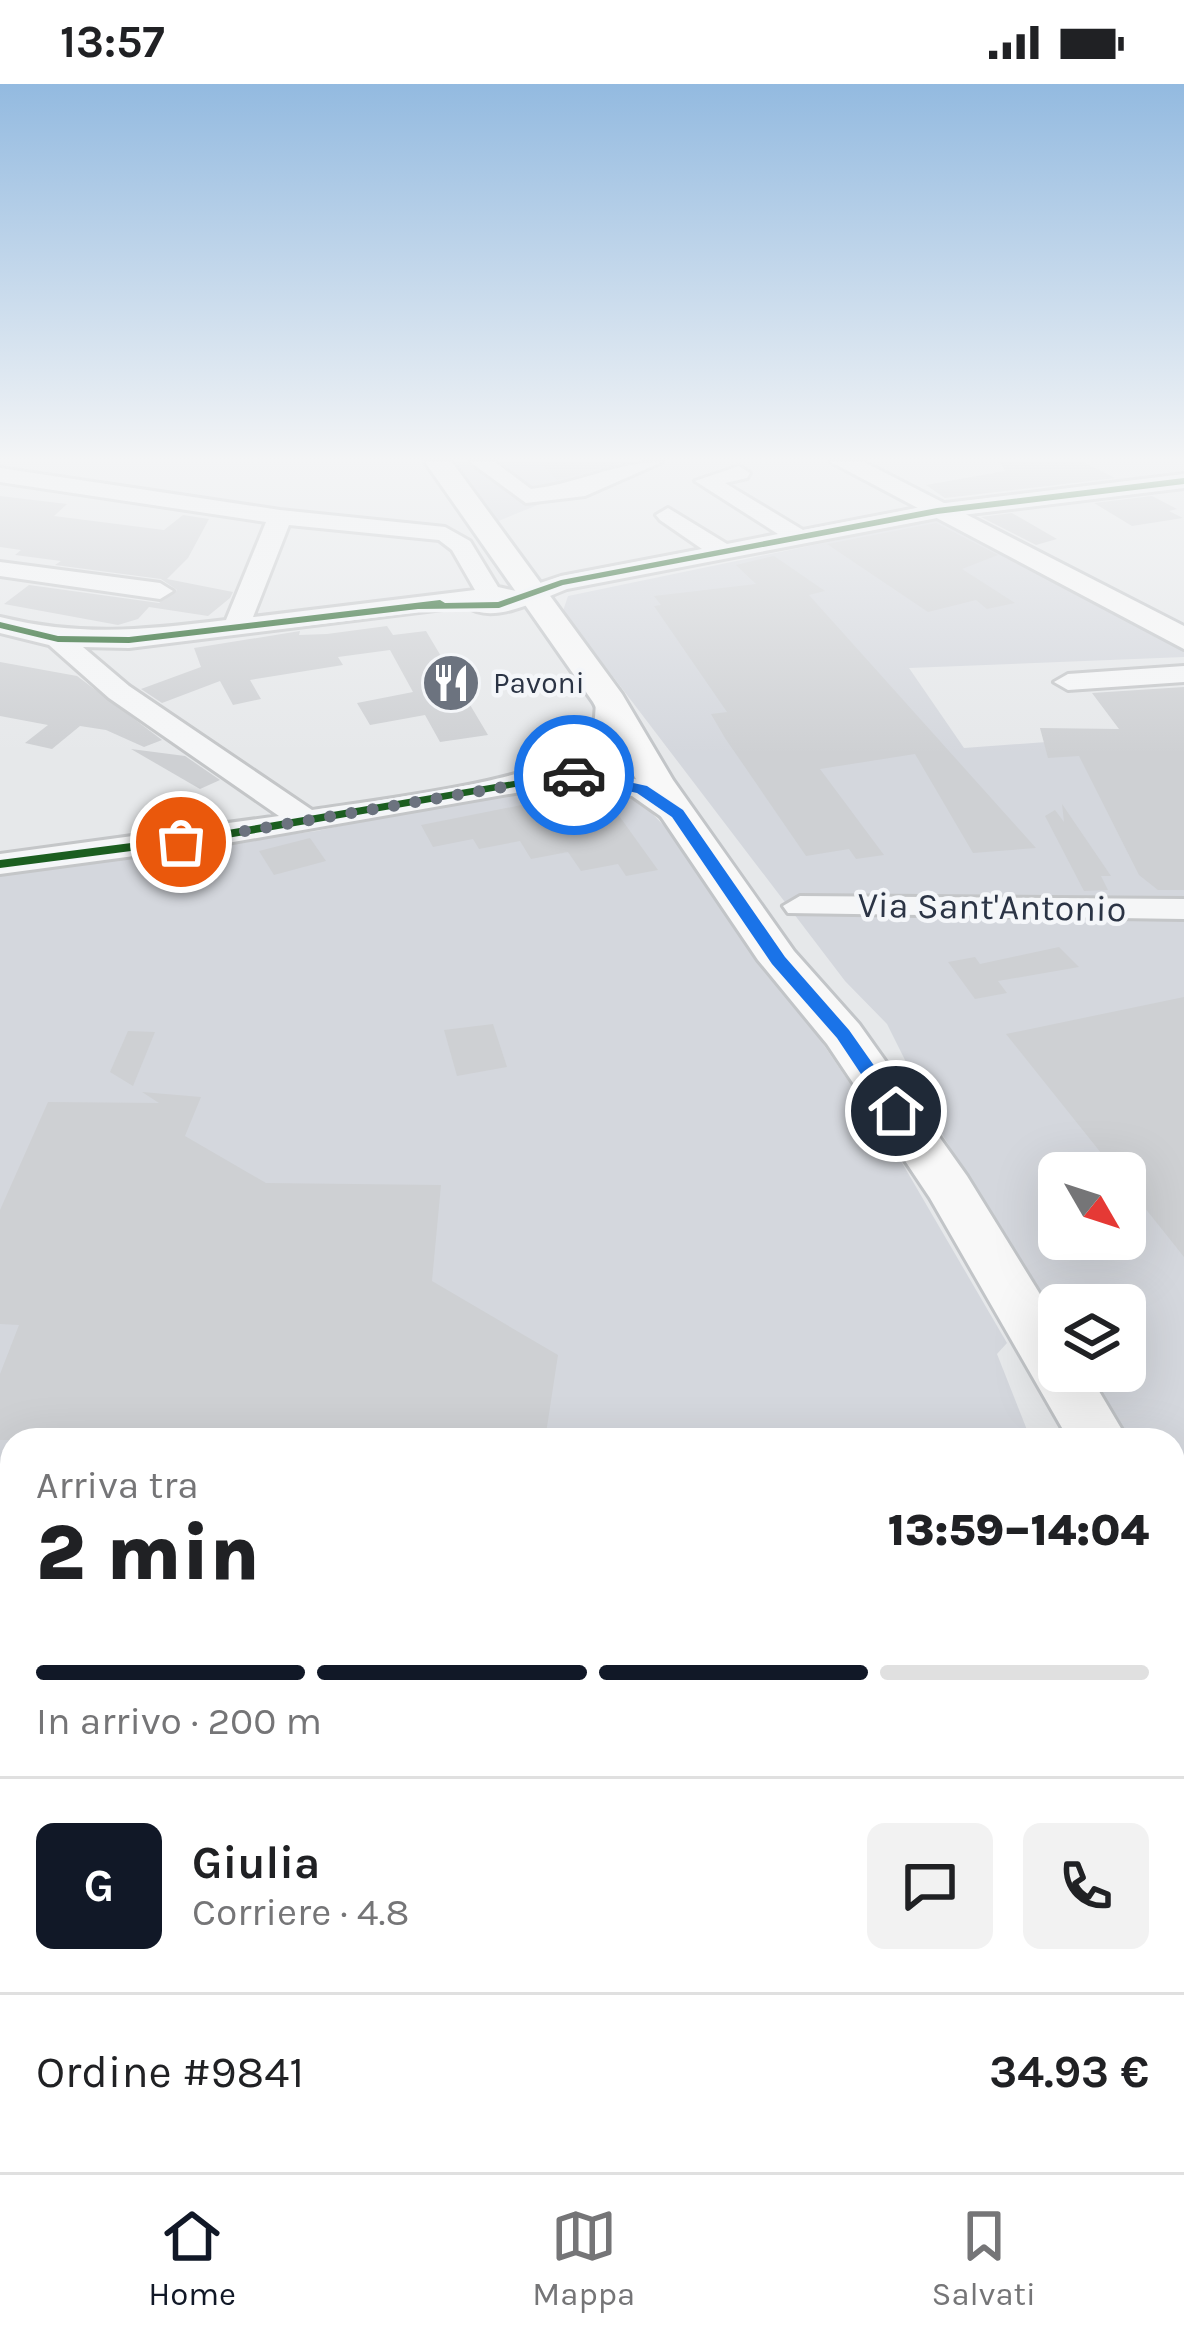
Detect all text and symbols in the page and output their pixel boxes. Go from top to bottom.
text: 13:57 [60,16,165,68]
restaurant icon: Pavoni [420,652,482,714]
place label: Pavoni [493,665,585,701]
courier [514,715,634,835]
icon: car [541,742,607,808]
pin [130,791,232,893]
icon: bag [148,809,214,875]
street label: Via Sant'Antonio [857,884,1127,930]
pin [845,1060,947,1162]
icon: home [863,1078,929,1144]
north arrow [1038,1152,1146,1260]
map controls [1038,1152,1146,1392]
button: layers [1038,1284,1146,1392]
text: Arriva tra [36,1462,199,1508]
text: 13:59–14:04 [888,1504,1149,1556]
text: 2 min [36,1507,260,1599]
text: In arrivo · 200 m [36,1698,322,1744]
button: chat [867,1823,993,1949]
button: phone [1023,1823,1149,1949]
text: Giulia [192,1837,320,1889]
text: G [84,1860,114,1912]
text: Corriere · 4.8 [192,1889,409,1935]
text: Ordine #9841 [36,2046,304,2098]
text: 34.93 € [989,2046,1149,2098]
tab: Home [148,2203,236,2313]
tab: Mappa [532,2203,635,2313]
tab: Salvati [932,2203,1036,2313]

